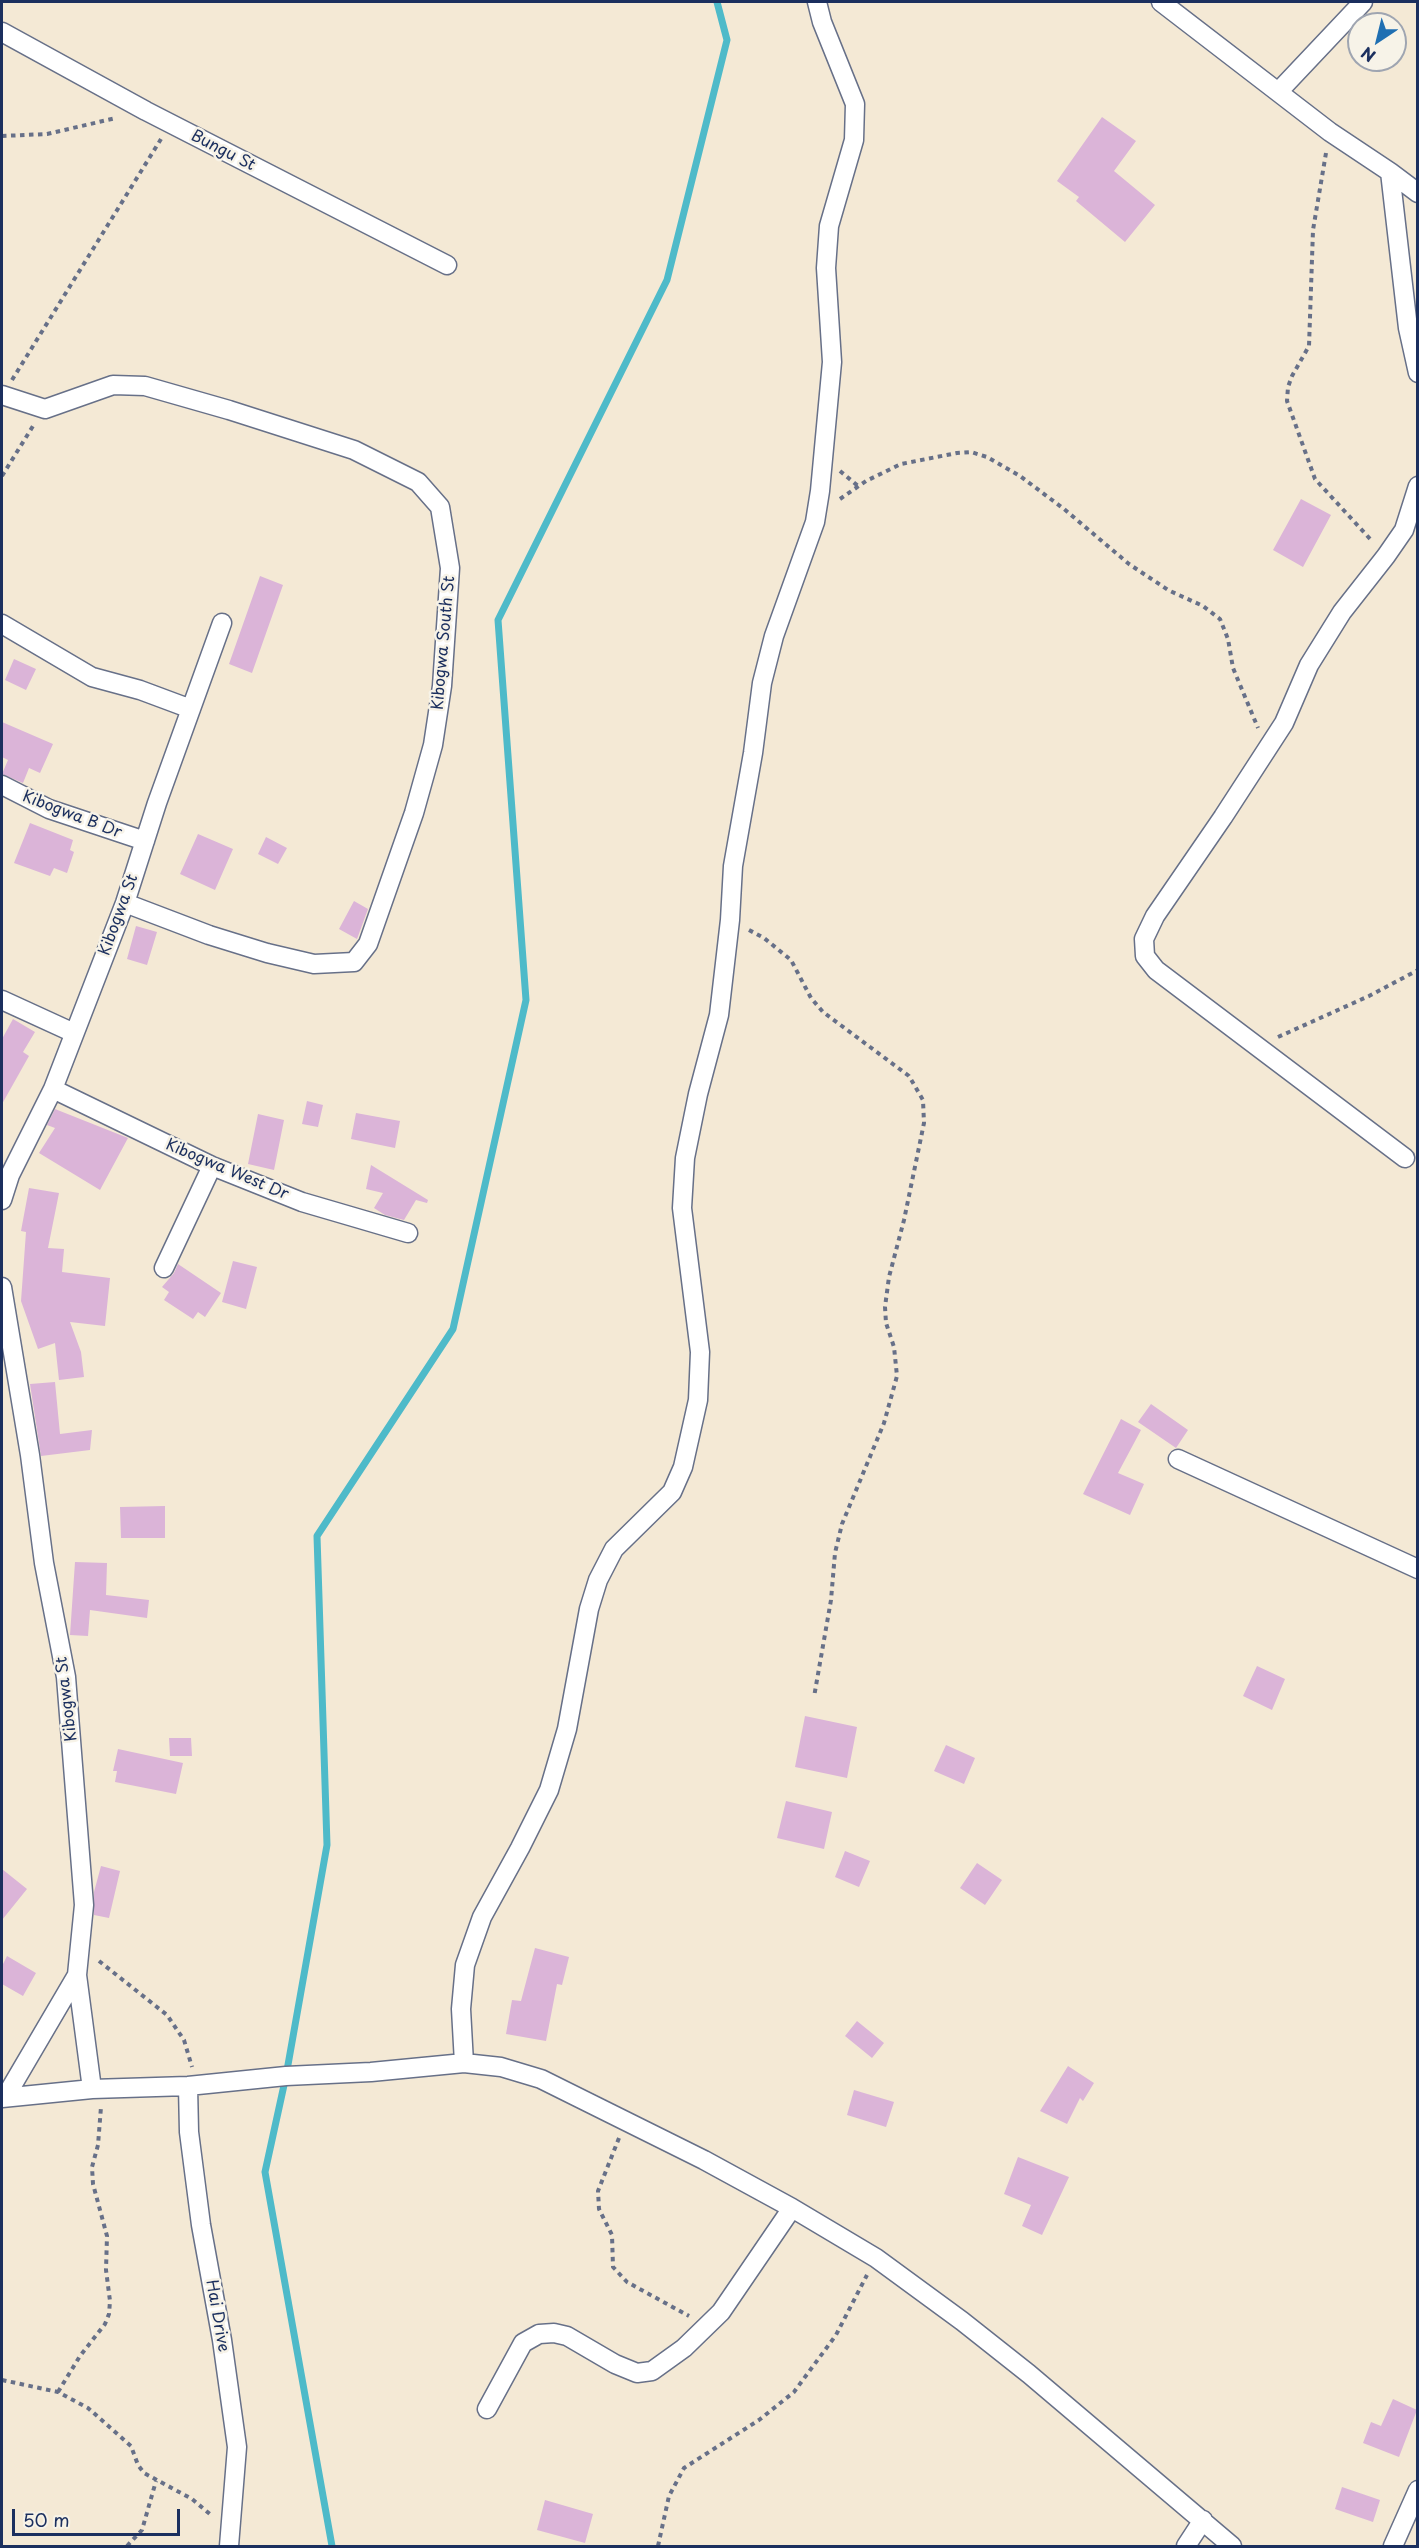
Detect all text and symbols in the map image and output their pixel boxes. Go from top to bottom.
north arrow [1347,12,1407,72]
text: N [1356,42,1380,69]
street label: Bungu St [188,127,258,175]
street label: Kibogwa South St [429,575,459,711]
street label: Kibogwa B Dr [20,787,124,843]
street label: Kibogwa St [95,872,143,958]
street label: Kibogwa West Dr [163,1135,291,1205]
street label: Kibogwa St [52,1656,82,1742]
street label: Hai Drive [201,2278,233,2354]
scale bar [15,2497,183,2535]
text: 50 m [23,2506,70,2533]

